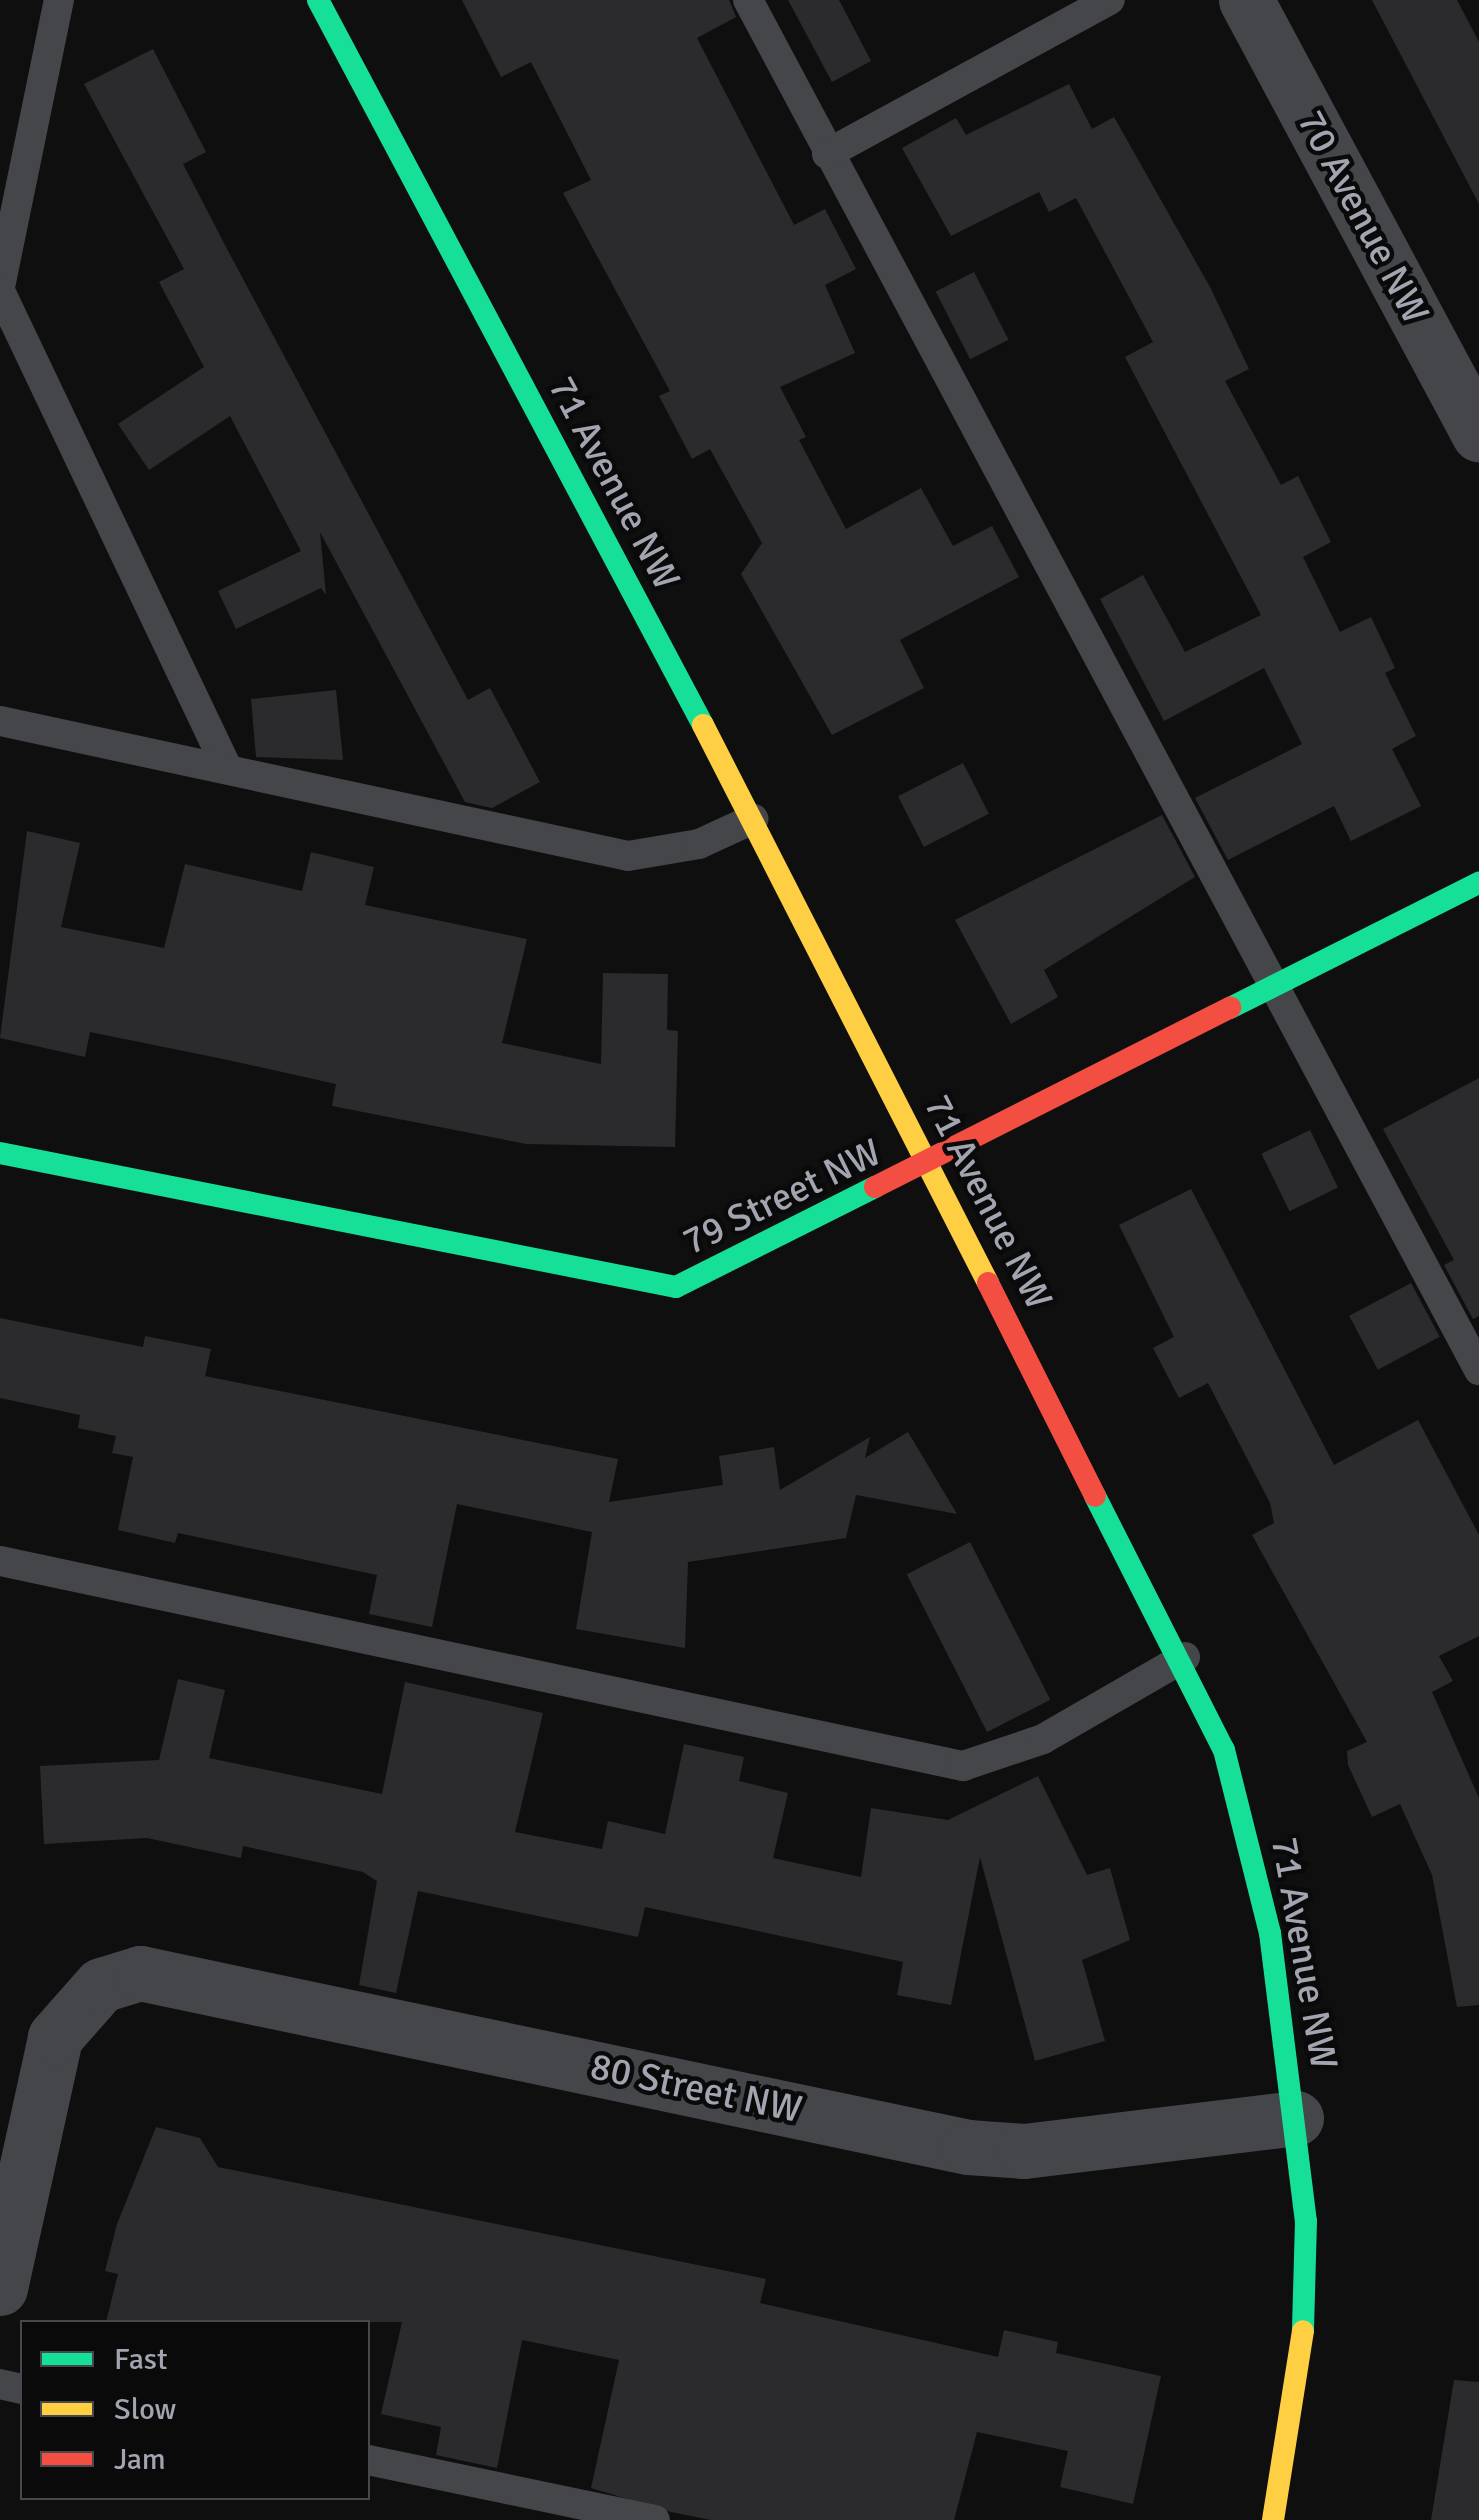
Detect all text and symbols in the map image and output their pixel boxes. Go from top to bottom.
street label: 70 Avenue NW [1288,103,1438,331]
street label: 71 Avenue NW [539,369,689,597]
street label: 71 Avenue NW [914,1087,1062,1317]
street label: 79 Street NW [675,1129,889,1265]
street label: 71 Avenue NW [1261,1833,1347,2073]
street label: 80 Street NW [586,2043,806,2133]
legend [20,2320,370,2500]
text: Fast [114,2341,167,2378]
text: Slow [114,2391,176,2428]
text: Jam [114,2441,166,2478]

